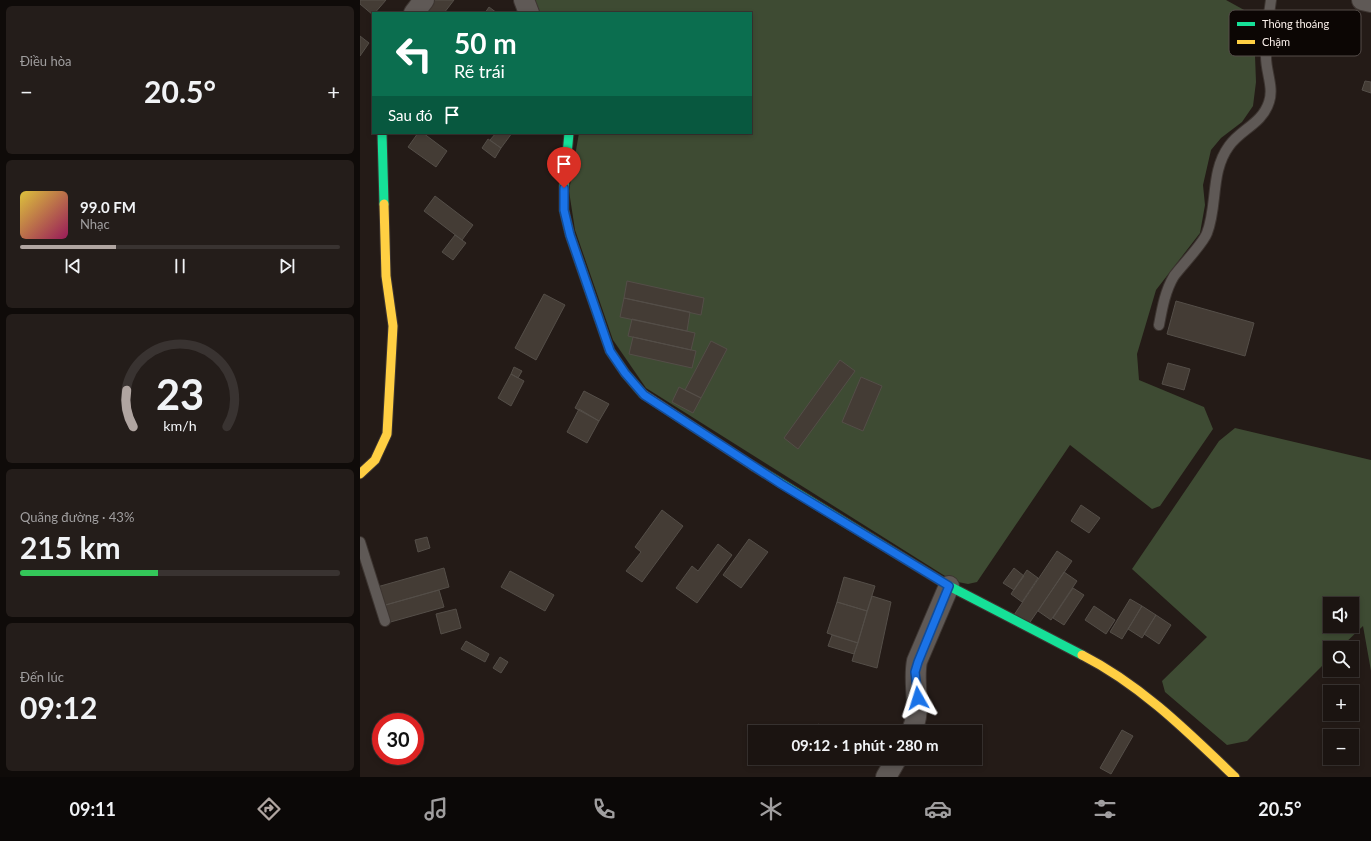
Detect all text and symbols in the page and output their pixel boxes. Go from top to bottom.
legend [1229,10,1361,56]
text: Thông thoáng [1262,17,1329,30]
text: 50 m [454,26,517,60]
icon: left [388,28,440,80]
text: Chậm [1262,35,1290,48]
text: Điều hòa [20,53,72,69]
text: Rẽ trái [454,60,505,82]
text: 20.5° [144,73,216,109]
text: − [20,78,33,105]
text: + [327,78,340,105]
icon: arrive [441,104,463,126]
text: Sau đó [388,106,433,124]
pin [547,147,581,188]
icon: arrive [553,153,575,175]
text: 99.0 FM [80,198,136,216]
text: Nhạc [80,216,110,232]
icon: previous [62,255,84,277]
icon: pause [169,255,191,277]
icon: next [276,255,298,277]
text: 23 [156,368,204,418]
text: km/h [163,416,197,433]
text: Quãng đường · 43% [20,509,134,525]
text: 215 km [20,529,121,565]
map controls [1323,597,1359,765]
button: sound [1323,597,1359,633]
button: search [1323,641,1359,677]
text: Đến lúc [20,669,64,685]
position arrow [897,677,939,719]
button: + [1323,685,1359,721]
text: 09:12 [20,689,97,725]
speed limit sign: 30 [372,713,424,765]
button: − [1323,729,1359,765]
text: 09:12 · 1 phút · 280 m [791,736,939,754]
icon: directions [255,795,283,823]
icon: music [422,795,450,823]
icon: phone [590,795,618,823]
icon: climate [757,795,785,823]
icon: car [924,795,952,823]
icon: filters [1091,795,1119,823]
text: 09:11 [70,798,116,820]
text: 20.5° [1258,798,1301,820]

